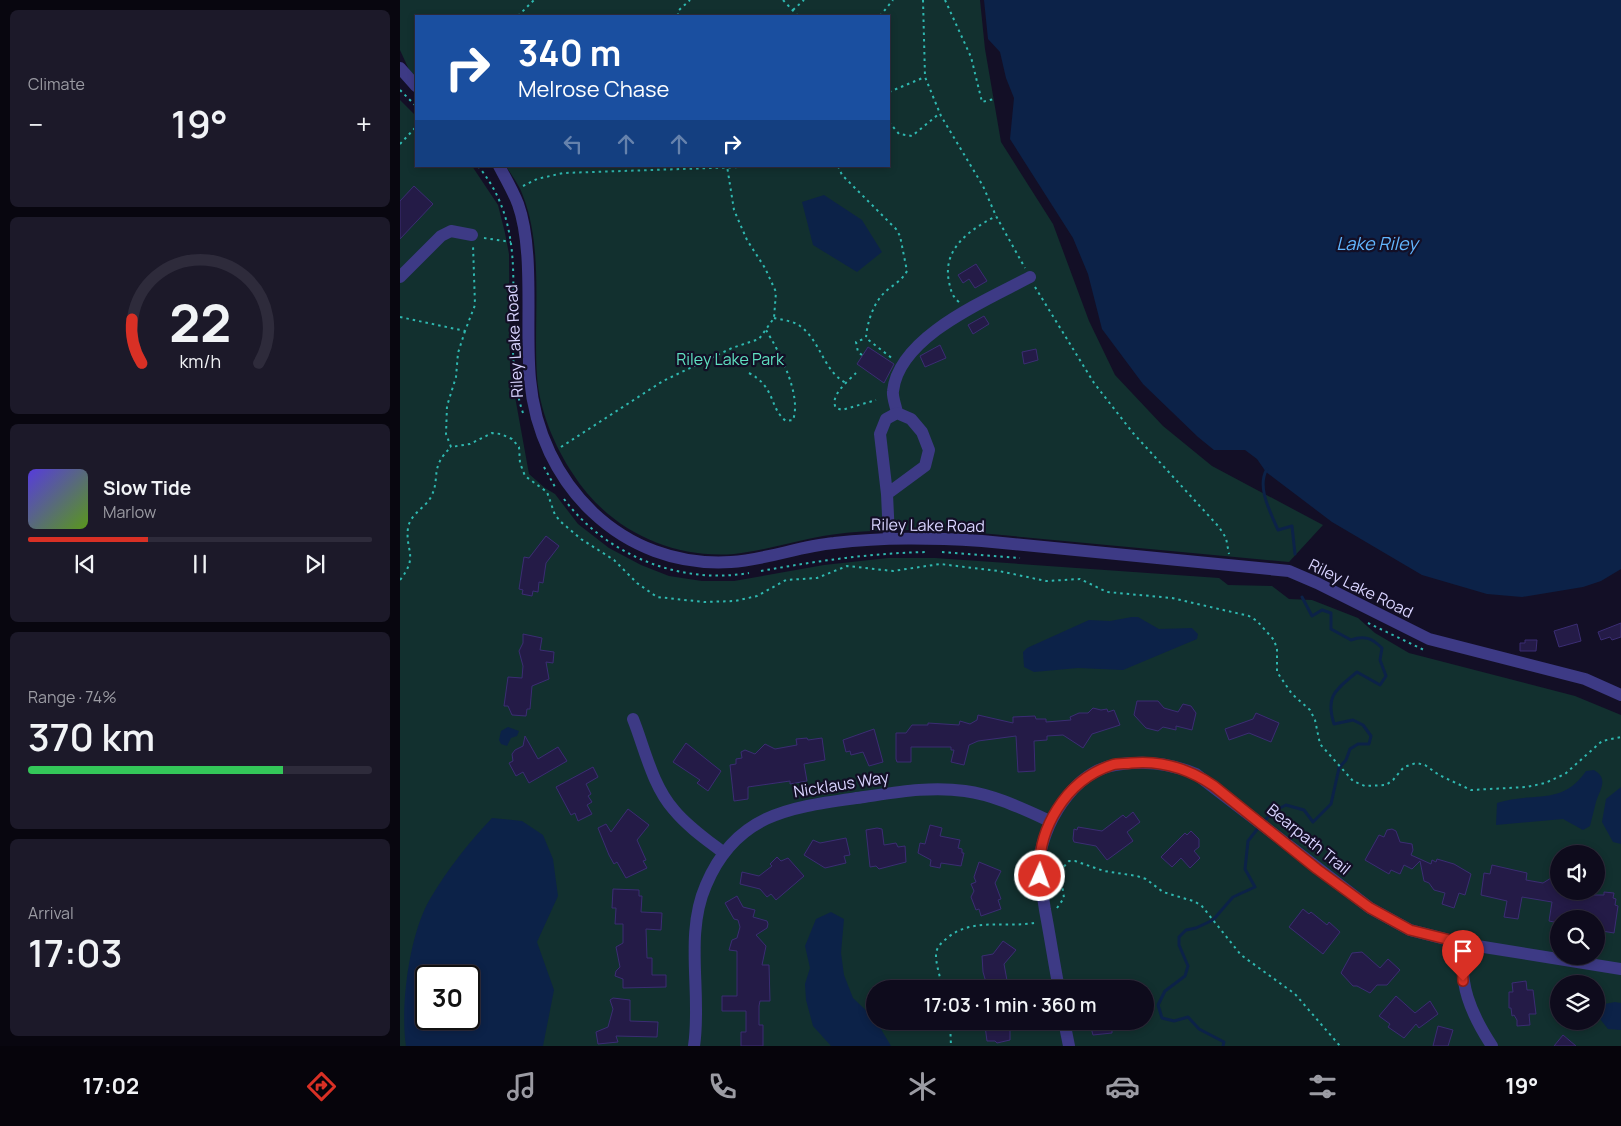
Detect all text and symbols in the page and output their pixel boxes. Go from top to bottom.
text: 340 m [518,29,621,77]
icon: right [435,35,500,100]
text: Climate [28,73,85,95]
text: Melrose Chase [518,74,669,104]
text: 19° [171,97,228,149]
text: − [28,105,43,143]
text: + [356,105,372,143]
icon: left [559,130,587,158]
icon: ahead [612,130,640,158]
icon: ahead [665,130,693,158]
icon: right [718,130,746,158]
water label: Lake Riley [1336,231,1420,255]
street label: Riley Lake Road [500,284,528,398]
text: 22 [169,287,231,358]
park label: Riley Lake Park [676,348,785,370]
text: km/h [179,349,221,373]
text: Slow Tide [103,475,191,501]
text: Marlow [103,501,156,523]
street label: Riley Lake Road [871,513,985,537]
icon: previous [71,550,99,578]
icon: pause [186,550,214,578]
icon: next [301,550,329,578]
street label: Riley Lake Road [1305,553,1417,623]
text: Range · 74% [28,686,117,708]
text: 370 km [28,710,155,762]
street label: Nicklaus Way [792,766,891,802]
street label: Bearpath Trail [1263,798,1355,880]
map controls [1550,845,1605,1030]
button: sound [1550,845,1605,900]
position arrow [1013,849,1065,901]
text: Arrival [28,902,74,924]
button: search [1550,910,1605,965]
text: 17:03 [28,926,123,978]
pin [1442,930,1484,981]
icon: arrive [1449,937,1477,965]
speed limit sign: 30 [415,965,480,1030]
button: layers [1550,975,1605,1030]
text: 17:03 · 1 min · 360 m [924,992,1096,1018]
icon: directions [304,1069,339,1104]
icon: music [504,1069,539,1104]
icon: phone [705,1069,740,1104]
icon: climate [905,1069,940,1104]
icon: car [1105,1069,1140,1104]
icon: filters [1305,1069,1340,1104]
text: 17:02 [83,1071,139,1101]
text: 19° [1505,1071,1538,1101]

